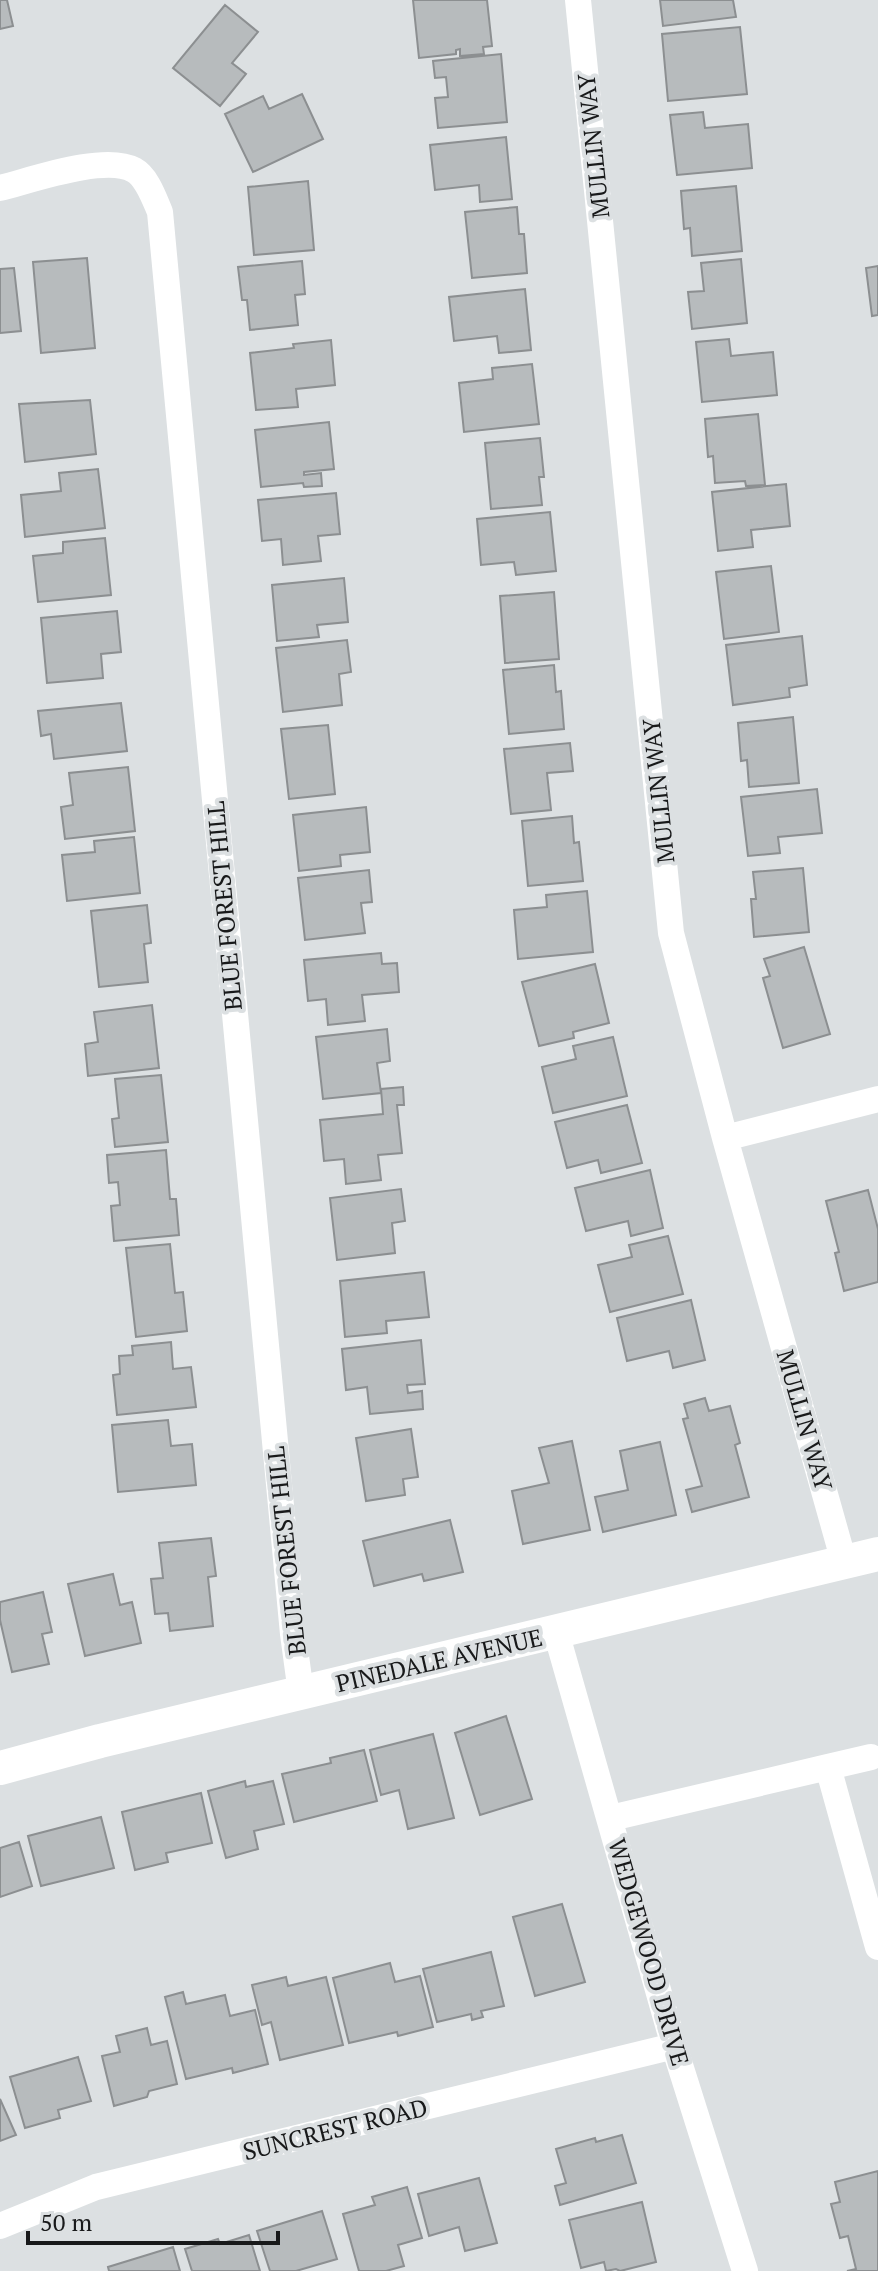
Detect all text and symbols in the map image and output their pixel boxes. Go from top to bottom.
street label: MULLIN WAY [569,72,616,220]
street label: MULLIN WAY [634,717,681,865]
street label: BLUE FOREST HILL [199,800,249,1012]
street label: MULLIN WAY [770,1346,841,1495]
street label: BLUE FOREST HILL [259,1445,313,1657]
street label: PINEDALE AVENUE [333,1621,545,1699]
street label: WEDGEWOOD DRIVE [601,1835,697,2069]
street label: SUNCREST ROAD [239,2091,431,2167]
scale bar [28,2195,278,2245]
text: 50 m [40,2206,92,2238]

